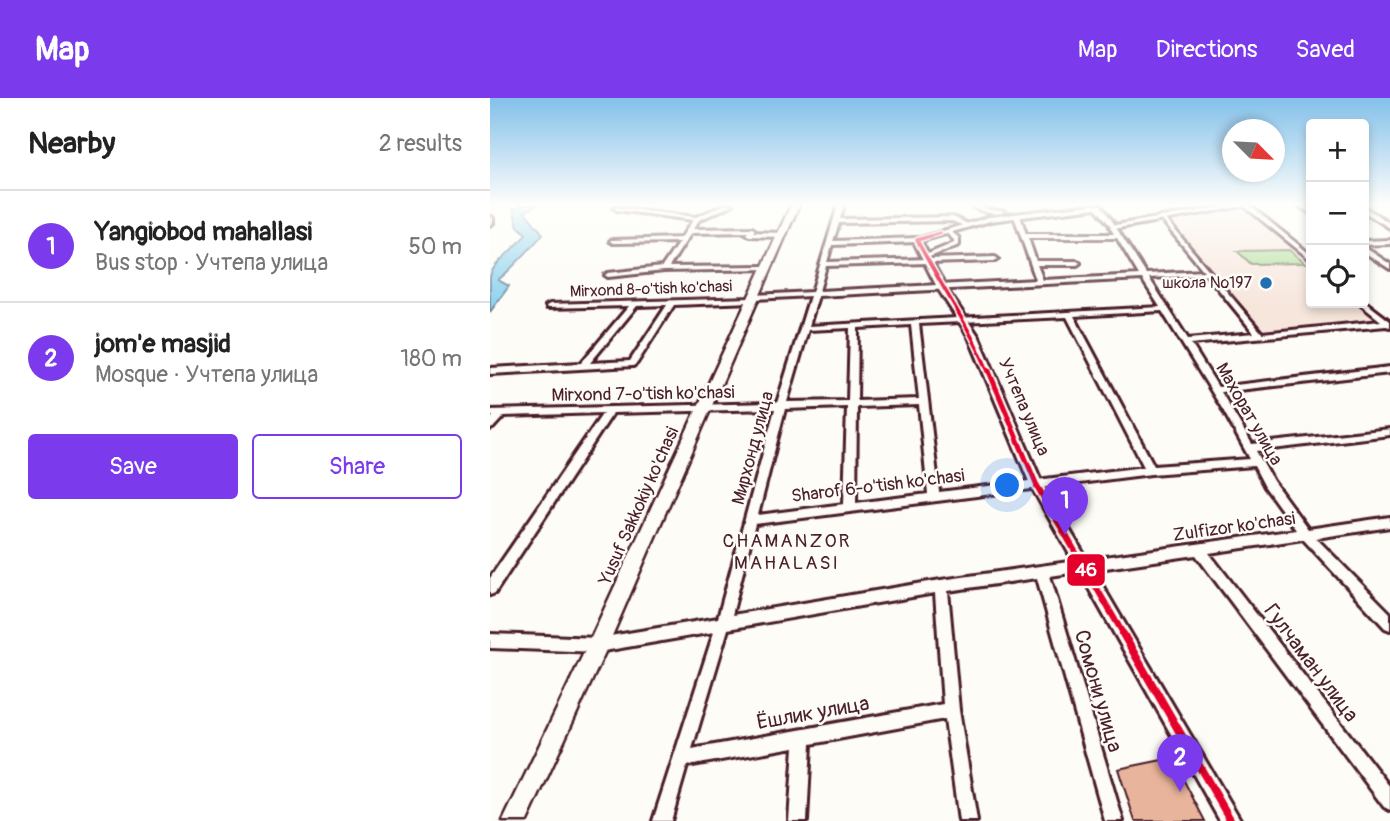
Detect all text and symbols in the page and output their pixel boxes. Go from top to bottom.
text: Map [35,29,90,70]
text: Map [1078,35,1118,64]
text: Directions [1156,35,1257,64]
text: Saved [1295,35,1355,64]
north arrow [1222,119,1285,182]
map controls [1306,119,1369,308]
button: + [1306,119,1369,182]
text: Nearby [28,125,115,162]
text: 2 results [379,129,462,158]
button: − [1306,182,1369,245]
text: Yangiobod mahallasi [95,216,312,248]
text: 1 [47,232,56,261]
text: 50 m [408,232,462,261]
button: locate [1306,245,1369,308]
text: Bus stop · Учтепа улица [95,248,328,277]
place label: школа №197 [1162,273,1253,293]
marker: школа №197 [1258,275,1274,291]
street label: Mirxond 8-o'tish ko'chasi [569,276,733,302]
text: jom'e masjid [95,328,231,360]
text: 2 [45,344,57,373]
text: 180 m [400,344,462,373]
street label: Учтепа улица [993,355,1055,459]
street label: Махорат улица [1210,359,1288,469]
text: Mosque · Учтепа улица [95,360,318,389]
street label: Mirxond 7-o'tish ko'chasi [551,381,735,407]
street label: Мирхонд улица [727,389,779,507]
street label: Yusuf Sakkokiy ko'chasi [593,423,684,590]
button: Save [28,434,238,499]
button: Share [252,434,462,499]
street label: Sharof 6-o'tish ko'chasi [790,464,966,508]
your location [990,468,1024,502]
pin: 1 [1042,477,1088,535]
street label: Zulfizor ko'chasi [1171,507,1297,547]
district label: CHAMANZOR MAHALASI [723,529,851,575]
line badge: 46 [1066,553,1106,587]
text: 46 [1075,558,1097,582]
street label: Гулчаман улица [1258,598,1364,728]
street label: Сомони улица [1068,627,1128,755]
street label: Ёшлик улица [755,690,871,736]
pin: 2 [1157,734,1203,792]

